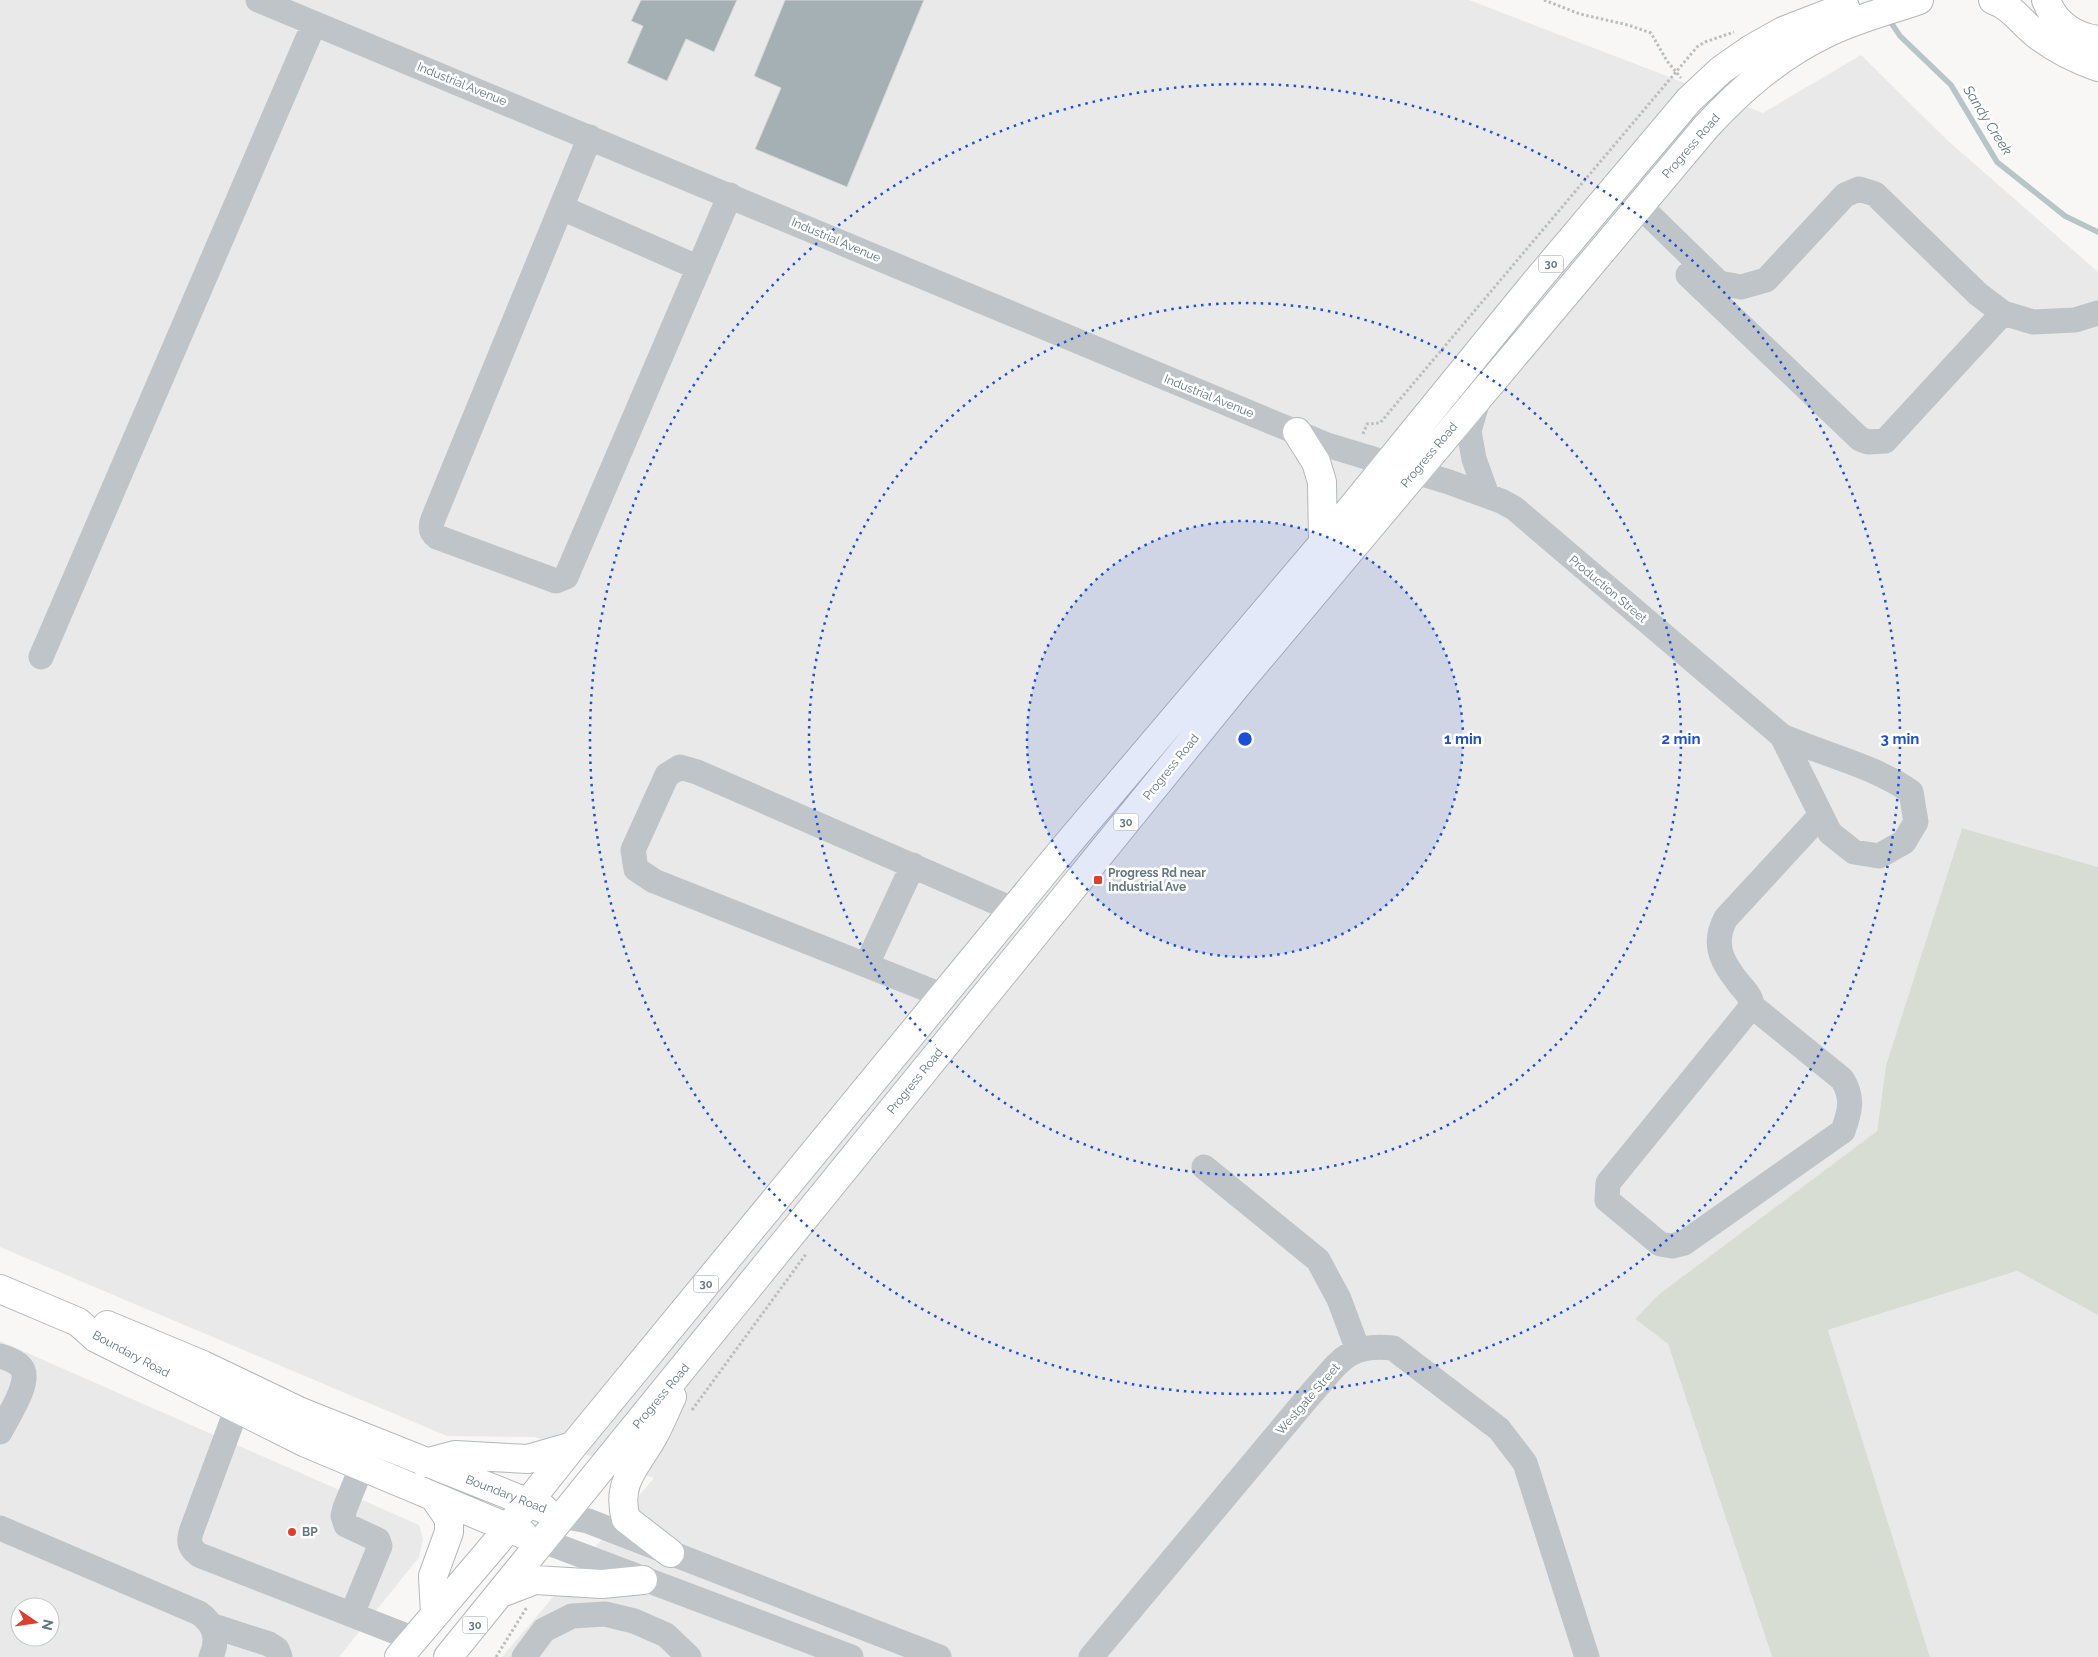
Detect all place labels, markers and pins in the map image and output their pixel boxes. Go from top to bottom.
centre of rings [1236,730,1254,748]
place label: Progress Rd near Industrial Ave [1108,866,1206,894]
marker: Progress Rd near Industrial Ave [1092,874,1104,886]
place label: BP [302,1525,318,1539]
marker: BP [286,1526,298,1538]

